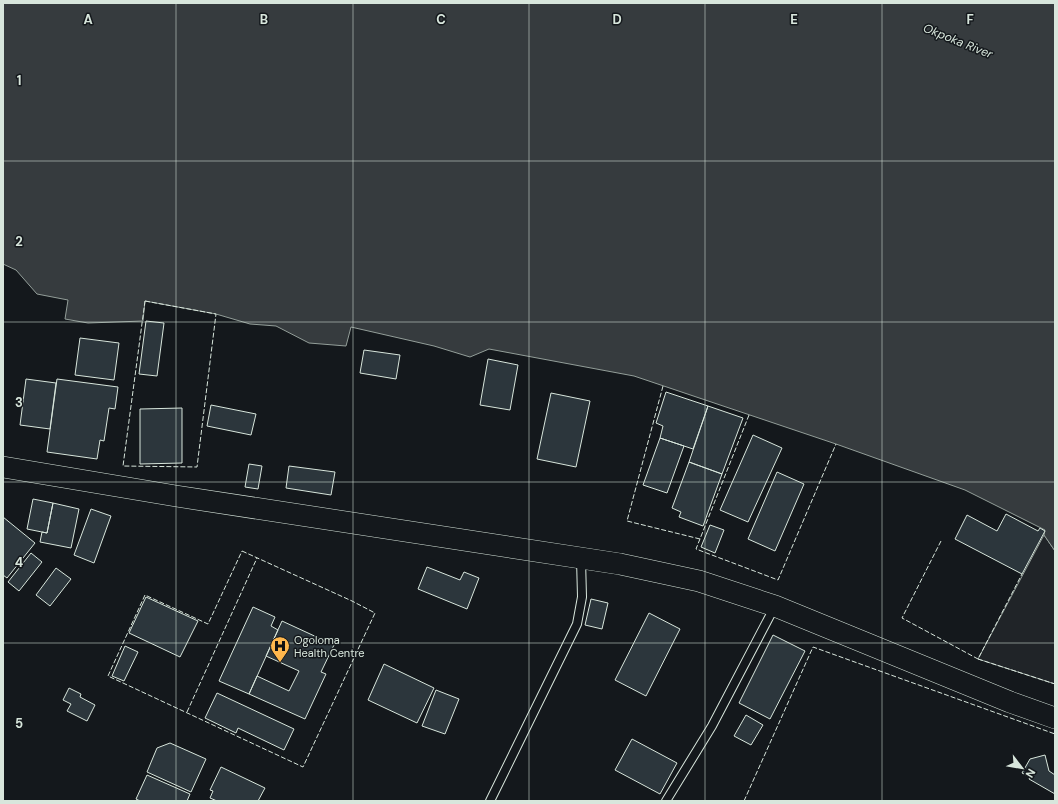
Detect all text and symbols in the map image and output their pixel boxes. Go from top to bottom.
text: A [83,11,93,28]
text: B [260,11,268,28]
text: C [436,11,446,28]
text: D [612,11,622,28]
text: E [790,11,798,28]
text: F [966,11,974,28]
water label: Okpoka River [921,20,996,62]
text: 1 [17,72,21,89]
text: 2 [15,233,23,250]
text: 3 [15,394,23,411]
text: 4 [15,554,23,571]
place label: Ogoloma Health Centre [294,633,365,660]
hospital icon: Ogoloma Health Centre [269,635,291,663]
text: 5 [15,715,23,732]
north arrow [1002,748,1042,788]
text: N [1023,766,1039,780]

